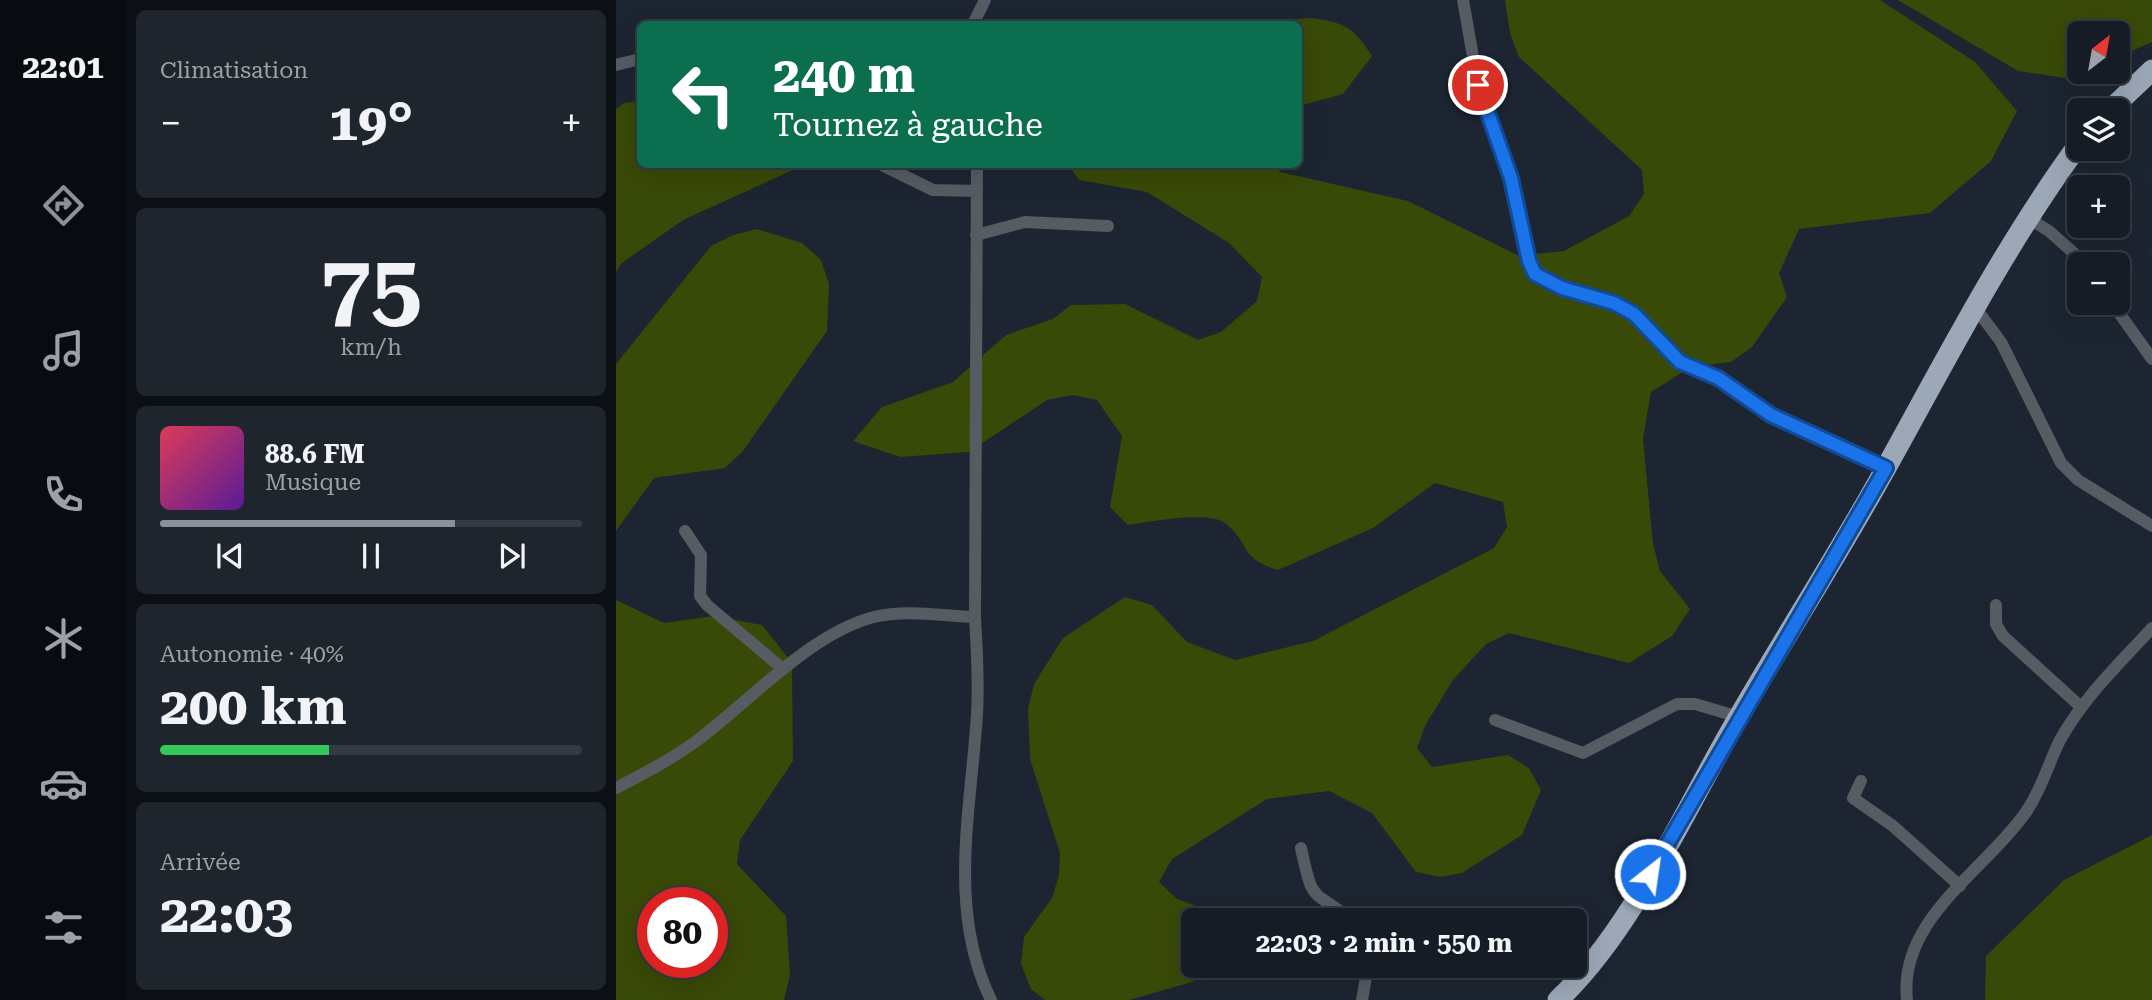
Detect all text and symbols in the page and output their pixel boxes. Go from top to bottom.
north arrow [2067,21,2130,84]
map controls [2067,21,2130,315]
text: 240 m [773,47,915,104]
text: 22:01 [22,48,104,86]
icon: left [658,49,749,140]
pin [1448,55,1508,115]
text: Climatisation [160,57,308,84]
icon: arrive [1459,66,1497,104]
text: 19° [329,92,413,153]
button: layers [2067,98,2130,161]
text: − [160,101,181,145]
text: + [561,101,582,145]
text: Tournez à gauche [773,106,1043,144]
button: + [2067,175,2130,238]
icon: directions [39,181,88,230]
text: 75 [320,235,422,341]
button: − [2067,252,2130,315]
icon: music [39,326,88,375]
text: km/h [340,334,402,361]
text: 88.6 FM [265,439,365,469]
text: Musique [265,469,361,496]
icon: phone [39,470,88,519]
icon: previous [211,537,249,575]
icon: pause [352,537,390,575]
icon: next [493,537,531,575]
icon: climate [39,614,88,663]
text: Autonomie · 40% [160,641,344,668]
text: 200 km [160,676,347,737]
icon: car [39,759,88,808]
position arrow [1613,837,1687,911]
text: Arrivée [160,849,241,876]
text: 22:03 [160,884,293,945]
speed limit sign: 80 [637,887,728,978]
icon: filters [39,903,88,952]
text: 22:03 · 2 min · 550 m [1256,928,1512,958]

